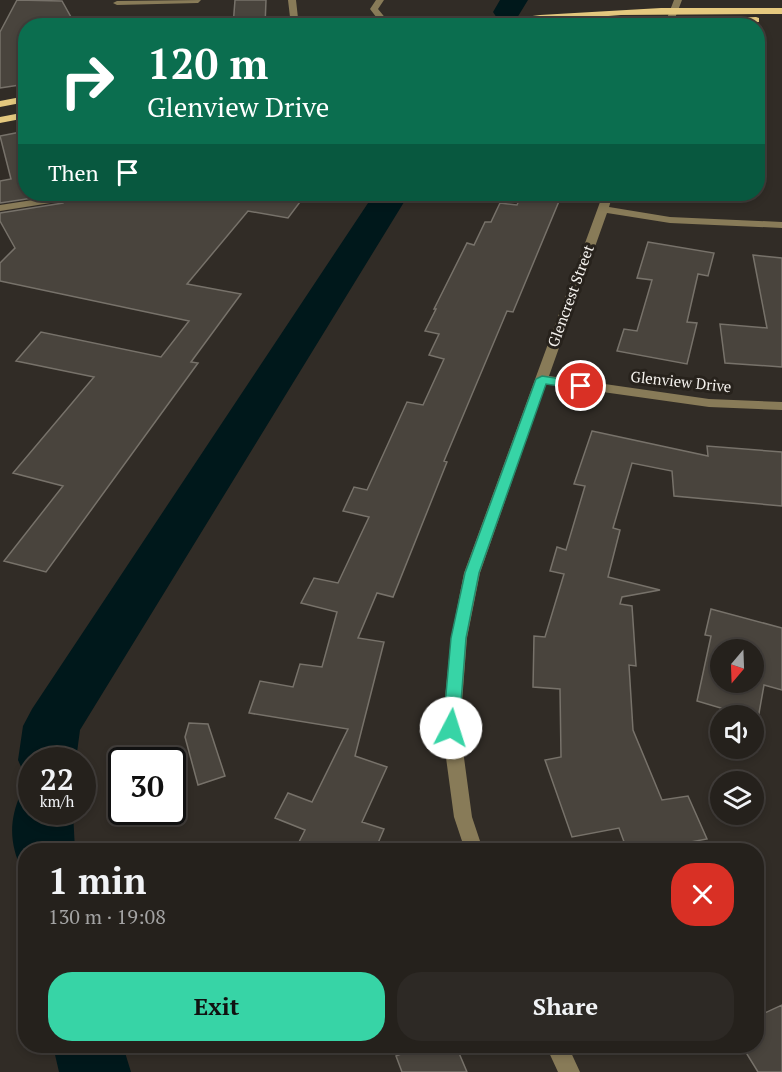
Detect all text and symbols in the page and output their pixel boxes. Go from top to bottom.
text: 120 m [147,35,268,91]
icon: right [48,42,126,120]
text: Glenview Drive [147,89,329,125]
icon: arrive [111,156,144,189]
text: Then [48,158,99,187]
street label: Glencrest Street [542,241,598,349]
pin [555,360,606,411]
street label: Glenview Drive [630,366,733,396]
icon: arrive [564,369,597,402]
north arrow [710,639,764,693]
map controls [710,639,764,825]
position arrow [419,696,483,760]
button: sound [710,705,764,759]
speed limit sign: 30 [108,747,186,825]
text: 22 [40,759,74,799]
button: layers [710,771,764,825]
text: km/h [40,791,74,811]
text: 1 min [48,857,146,904]
button: close [671,863,734,926]
text: 130 m · 19:08 [48,903,166,930]
button: Exit [48,972,385,1041]
button: Share [397,972,734,1041]

